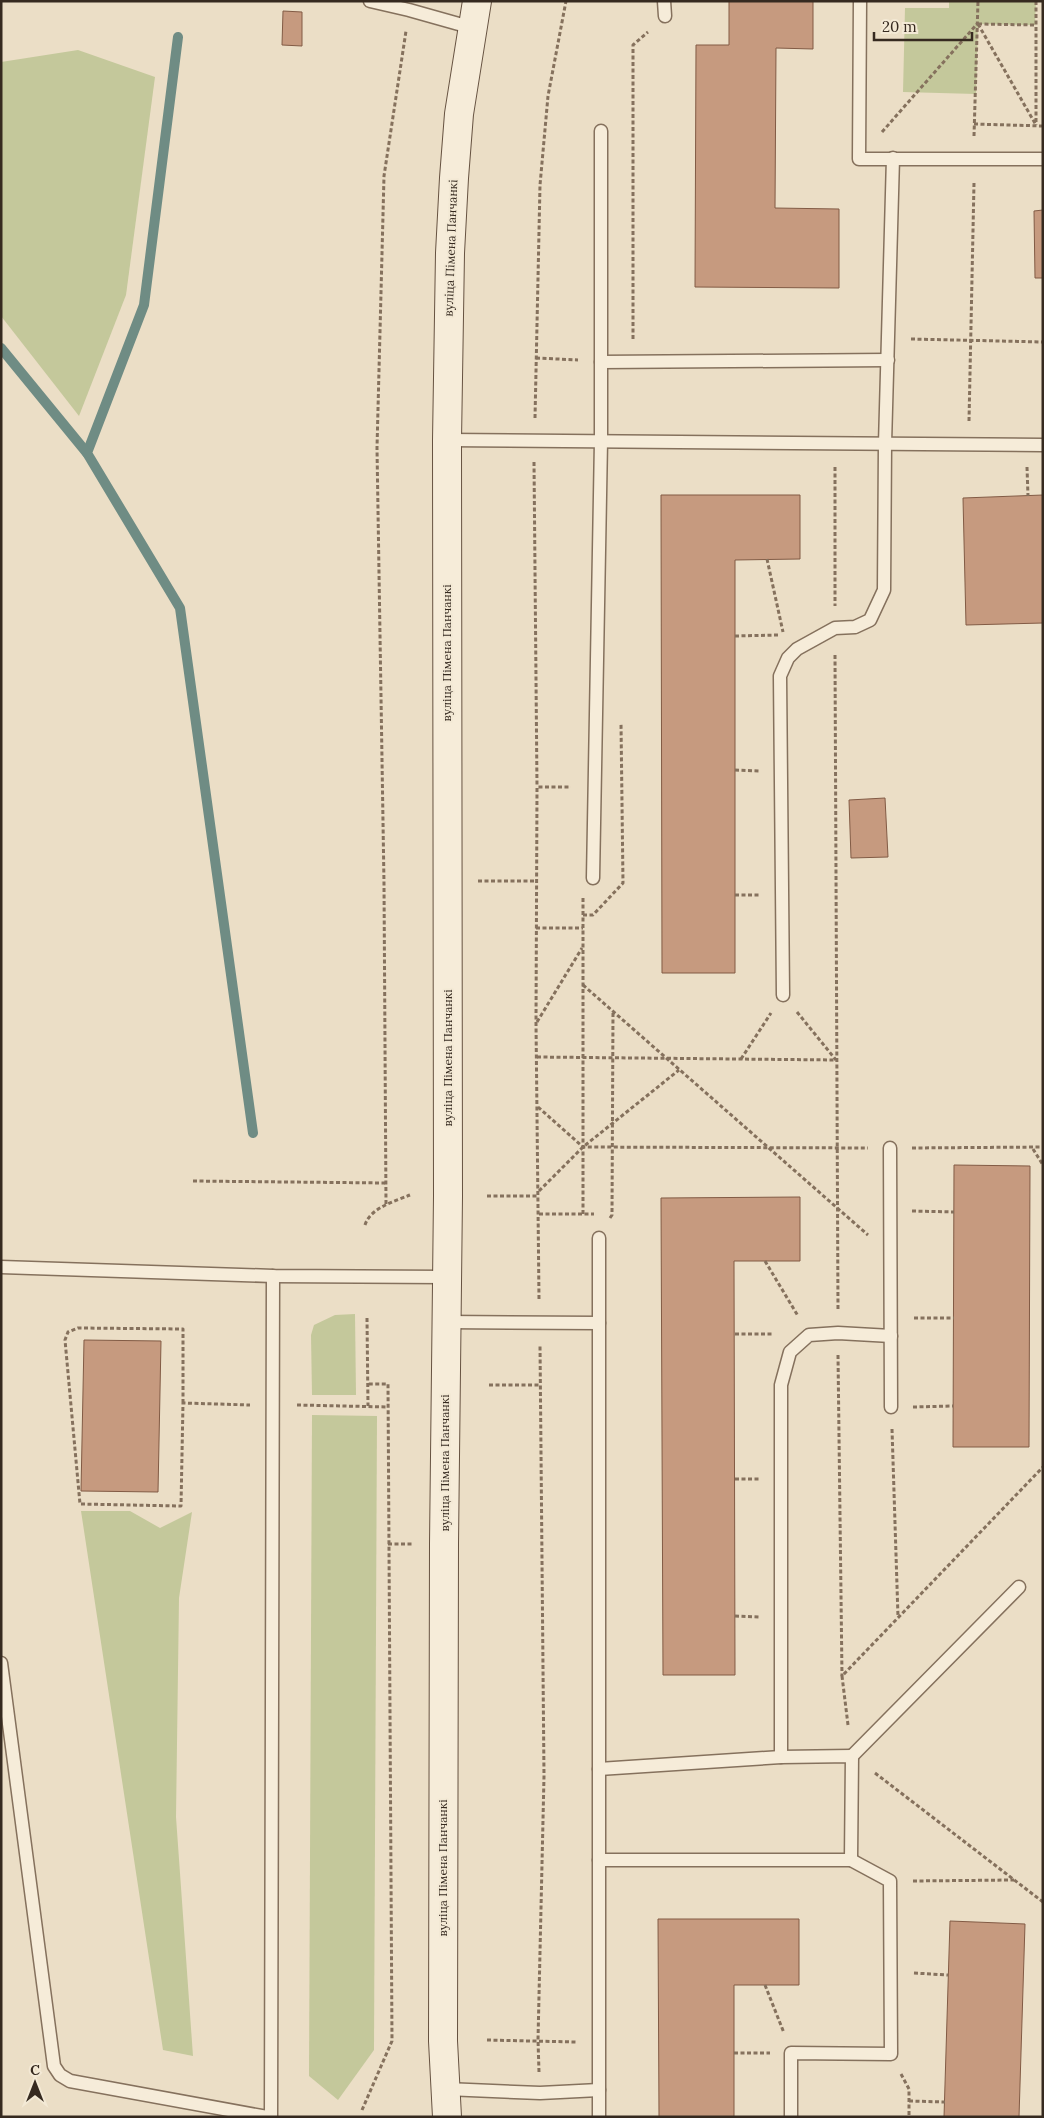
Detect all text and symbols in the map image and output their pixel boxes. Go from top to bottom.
scale bar [874,10,972,42]
text: 20 m [882,17,917,36]
street label: вуліца Пімена Панчанкі [441,179,460,317]
street label: вуліца Пімена Панчанкі [439,584,454,722]
street label: вуліца Пімена Панчанкі [440,989,455,1127]
street label: вуліца Пімена Панчанкі [437,1394,452,1532]
street label: вуліца Пімена Панчанкі [435,1799,450,1937]
north arrow [10,2058,60,2108]
text: С [30,2061,40,2079]

